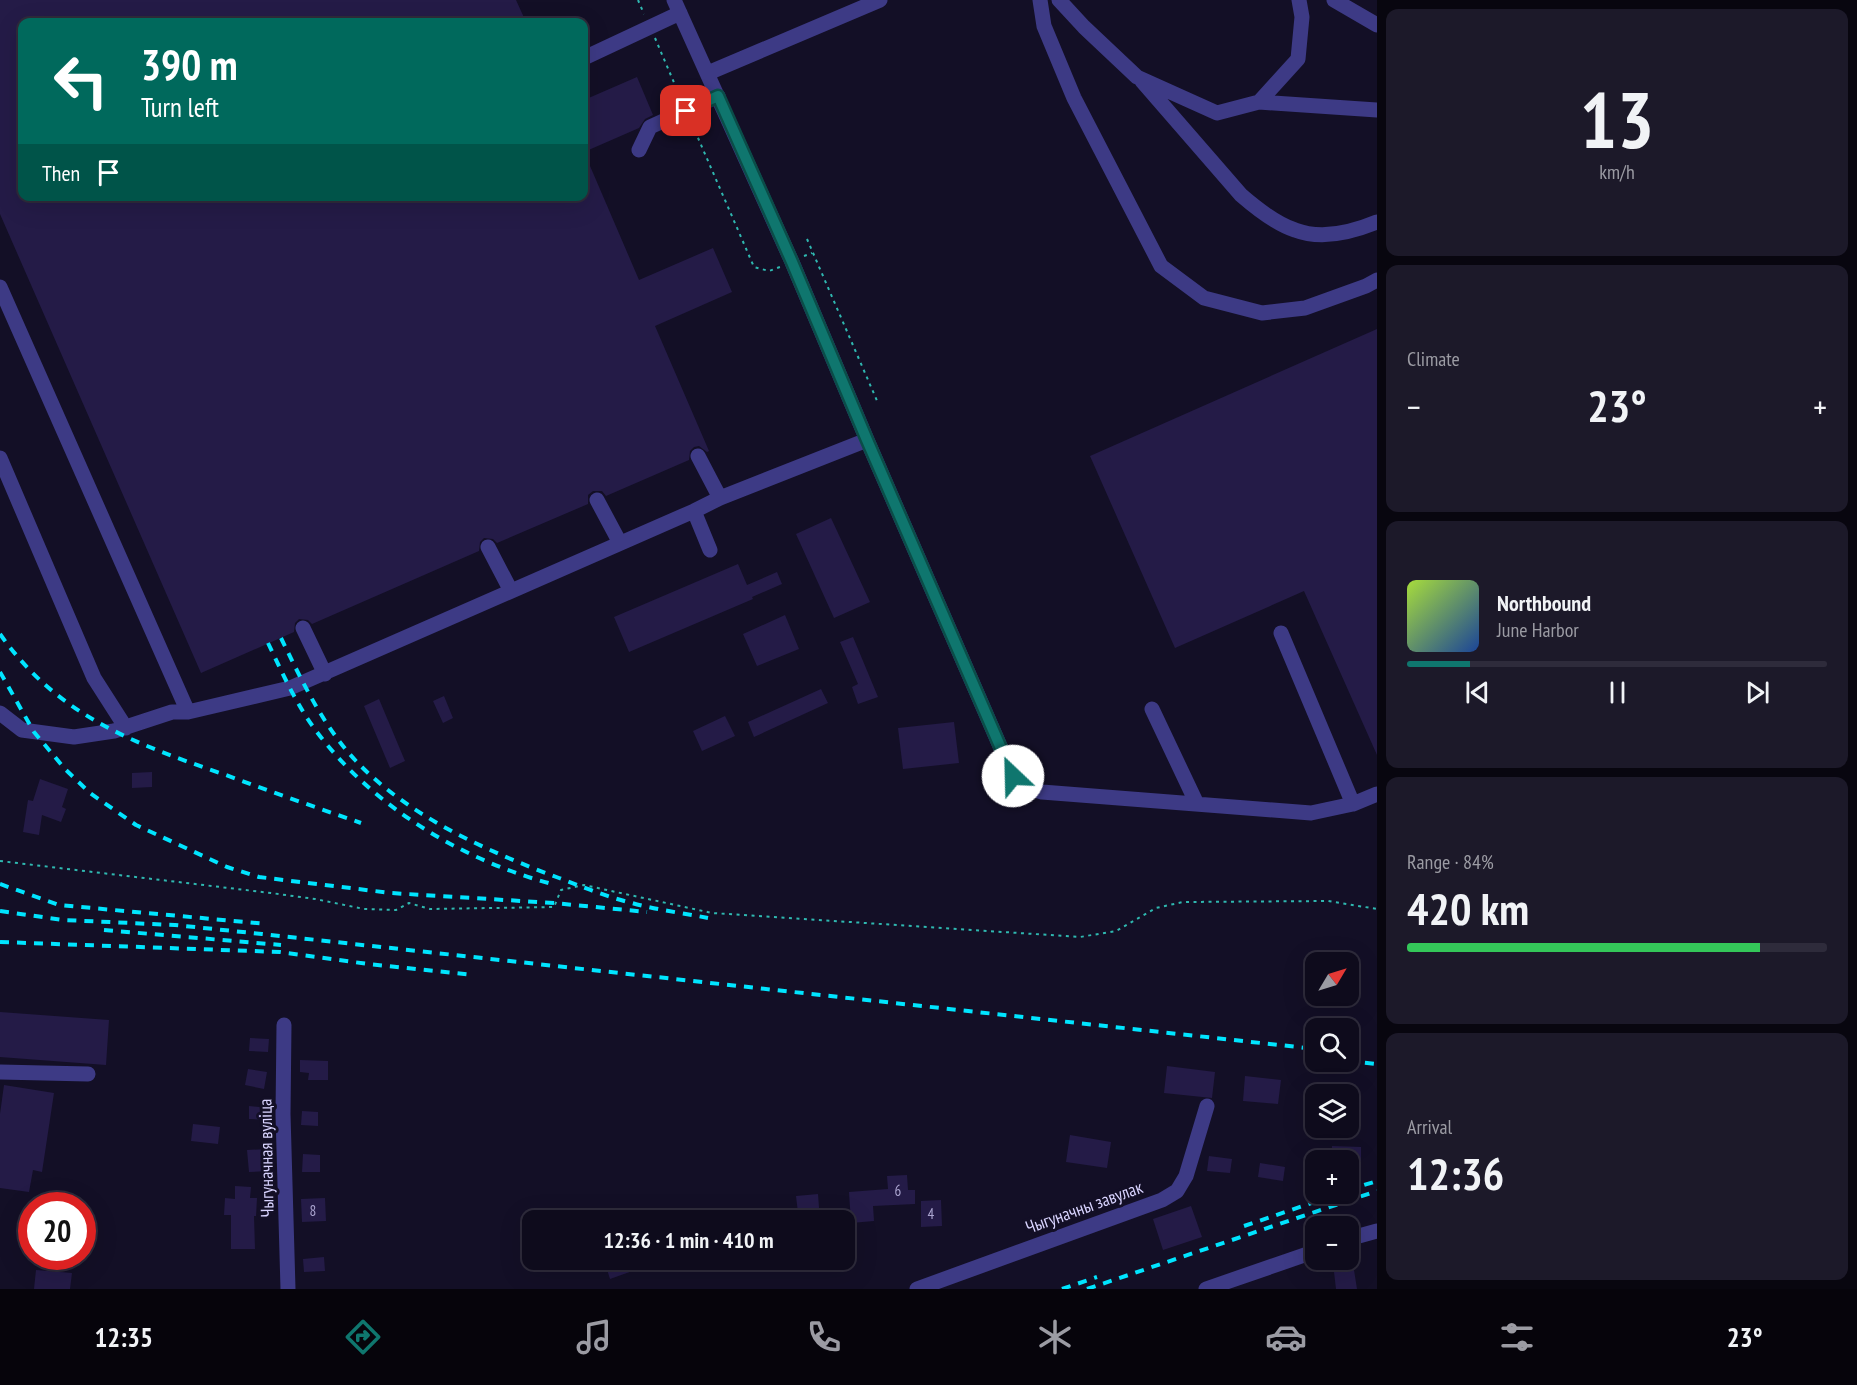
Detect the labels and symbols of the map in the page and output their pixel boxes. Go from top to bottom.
pin [660,85,711,136]
position arrow [981,744,1045,808]
north arrow [1305,952,1359,1006]
street label: Чыгуначная вуліца [253,1098,279,1218]
street label: Чыгуначны завулак [1022,1175,1146,1239]
house number: 6 [895,1181,902,1200]
speed limit sign: 20 [18,1192,96,1270]
house number: 8 [310,1201,316,1220]
house number: 4 [928,1204,935,1223]

